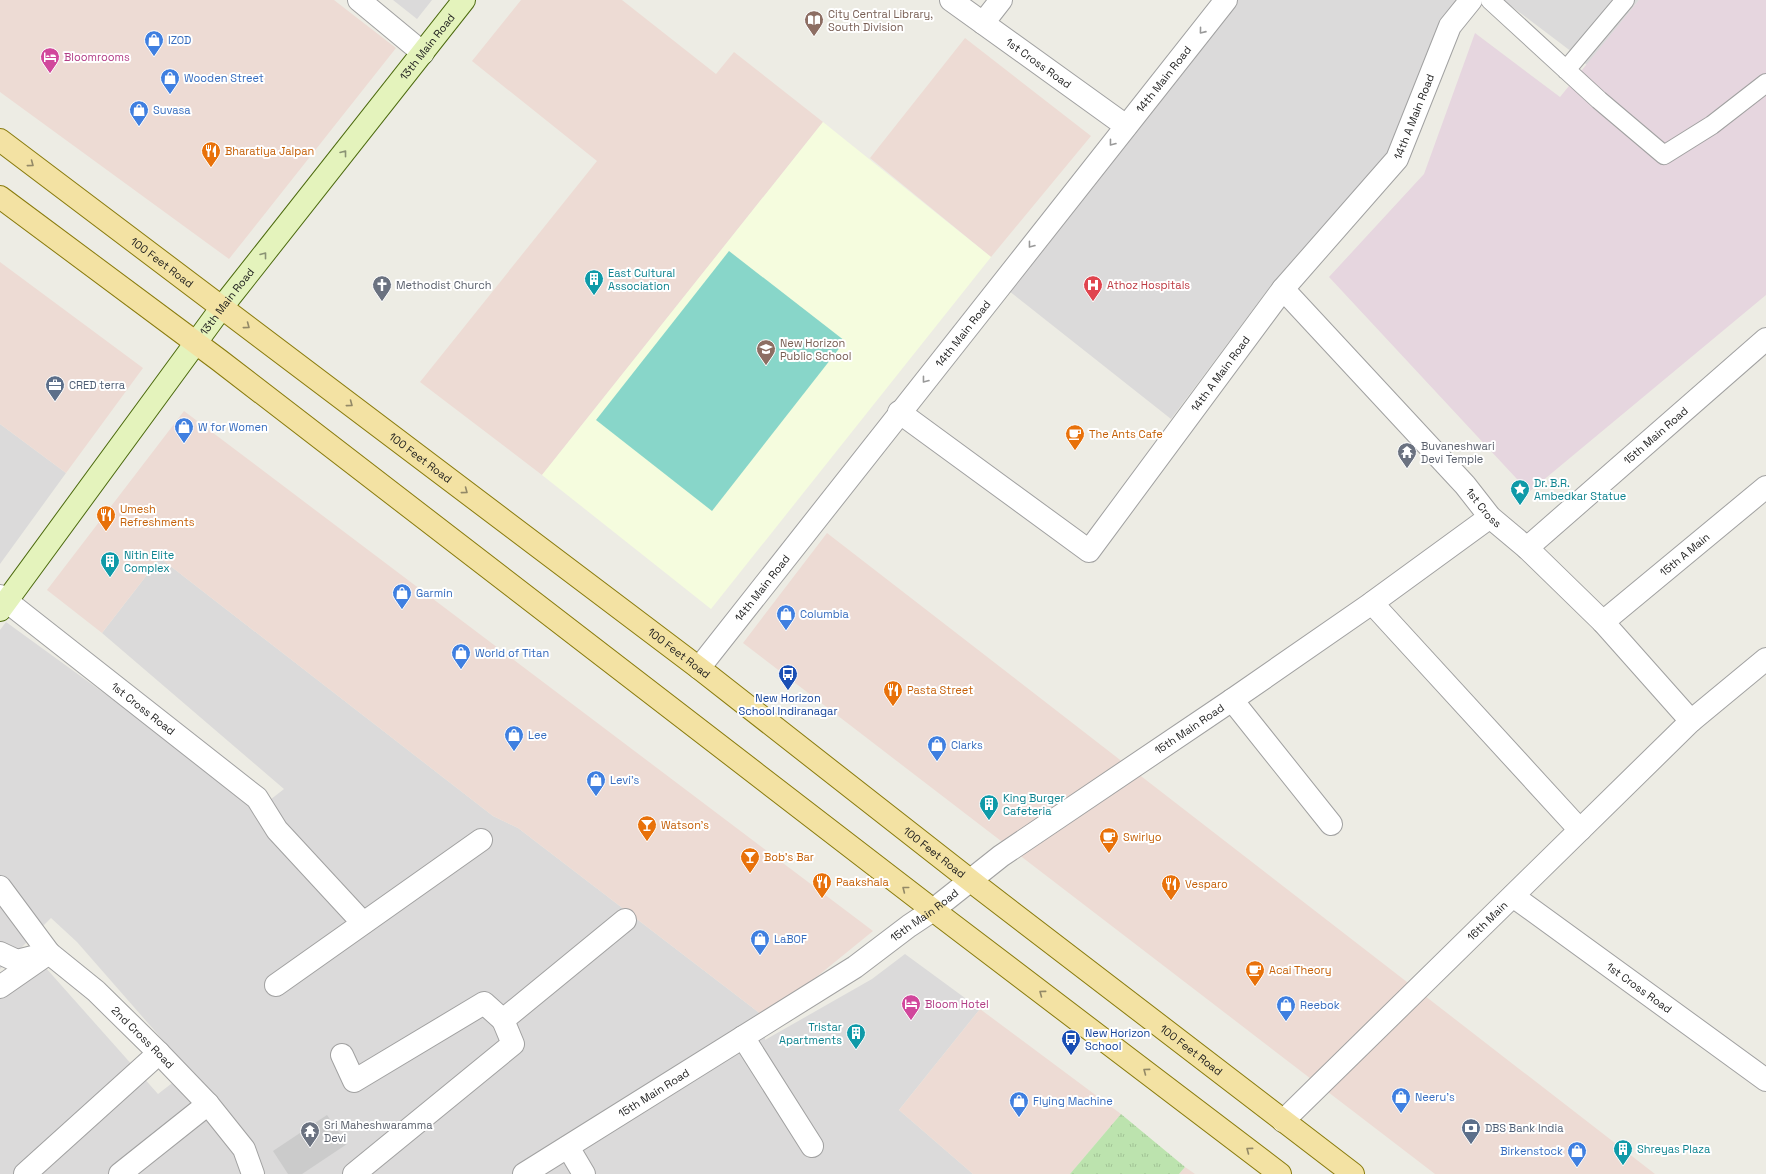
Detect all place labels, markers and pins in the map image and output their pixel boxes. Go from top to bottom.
place label: City Central Library, South Division [828,7,933,34]
library icon: City Central Library, South Division [803,9,825,37]
shop icon: IZOD [143,29,165,57]
place label: IZOD [168,33,191,47]
hotel icon: Bloomrooms [39,46,61,74]
place label: Bloomrooms [64,50,130,64]
shop icon: Wooden Street [159,67,181,95]
place label: Wooden Street [184,71,264,85]
shop icon: Suvasa [128,99,150,127]
place label: Suvasa [153,103,191,117]
restaurant icon: Bharatiya Jalpan [200,140,222,168]
place label: Bharatiya Jalpan [225,144,314,158]
place label: East Cultural Association [608,266,675,293]
building icon: East Cultural Association [583,268,605,296]
church icon: Methodist Church [371,274,393,302]
hospital icon: Athoz Hospitals [1082,274,1104,302]
place label: Methodist Church [396,278,491,292]
place label: Athoz Hospitals [1107,278,1190,292]
place label: New Horizon Public School [780,336,852,363]
school or university icon: New Horizon Public School [755,338,777,366]
office icon: CRED terra [44,374,66,402]
place label: CRED terra [69,378,126,392]
shop icon: W for Women [173,416,195,444]
place label: W for Women [198,420,268,434]
cafe icon: The Ants Cafe [1064,423,1086,451]
place label: The Ants Cafe [1089,427,1163,441]
place label: Buvaneshwari Devi Temple [1421,439,1495,466]
temple icon: Buvaneshwari Devi Temple [1396,441,1418,469]
place label: Dr. B.R. Ambedkar Statue [1534,476,1626,503]
place icon: Dr. B.R. Ambedkar Statue [1509,478,1531,506]
place label: Umesh Refreshments [120,502,195,529]
restaurant icon: Umesh Refreshments [95,504,117,532]
place label: Nitin Elite Complex [124,548,174,575]
building icon: Nitin Elite Complex [99,550,121,578]
shop icon: Garmin [391,582,413,610]
place label: Garmin [416,586,453,600]
shop icon: Columbia [775,603,797,631]
place label: Columbia [800,607,850,621]
shop icon: World of Titan [450,642,472,670]
place label: World of Titan [475,646,549,660]
bus stop icon: New Horizon School Indiranagar [777,663,799,691]
restaurant icon: Pasta Street [882,679,904,707]
place label: Pasta Street [907,683,973,697]
place label: New Horizon School Indiranagar [738,691,838,718]
shop icon: Lee [503,724,525,752]
place label: Lee [528,728,547,742]
shop icon: Clarks [926,734,948,762]
place label: Clarks [951,738,983,752]
shop icon: Levi's [585,769,607,797]
place label: Levi's [610,773,640,787]
place label: King Burger Cafeteria [1003,791,1065,818]
building icon: King Burger Cafeteria [978,793,1000,821]
bar icon: Watson's [636,814,658,842]
place label: Watson's [661,818,709,832]
cafe icon: Swirlyo [1098,826,1120,854]
place label: Swirlyo [1123,830,1162,844]
bar icon: Bob's Bar [739,846,761,874]
place label: Bob's Bar [764,850,814,864]
restaurant icon: Paakshala [811,871,833,899]
restaurant icon: Vesparo [1160,873,1182,901]
place label: Paakshala [836,875,889,889]
place label: Vesparo [1185,877,1228,891]
shop icon: LaBOF [749,928,771,956]
place label: LaBOF [774,932,807,946]
cafe icon: Acai Theory [1244,959,1266,987]
place label: Acai Theory [1269,963,1331,977]
hotel icon: Bloom Hotel [900,993,922,1021]
shop icon: Reebok [1275,994,1297,1022]
place label: Bloom Hotel [925,997,989,1011]
place label: Reebok [1300,998,1340,1012]
place label: Tristar Apartments [779,1020,842,1047]
building icon: Tristar Apartments [845,1022,867,1050]
place label: New Horizon School [1085,1026,1150,1053]
bus stop icon: New Horizon School [1060,1028,1082,1056]
shop icon: Neeru's [1390,1086,1412,1114]
shop icon: Flying Machine [1008,1090,1030,1118]
place label: Neeru's [1415,1090,1455,1104]
place label: Flying Machine [1033,1094,1113,1108]
bank icon: DBS Bank India [1460,1117,1482,1145]
place label: Sri Maheshwaramma Devi [324,1118,433,1145]
temple icon: Sri Maheshwaramma Devi [299,1120,321,1148]
place label: DBS Bank India [1485,1121,1564,1135]
building icon: Shreyas Plaza [1612,1138,1634,1166]
shop icon: Birkenstock [1566,1140,1588,1168]
place label: Shreyas Plaza [1637,1142,1711,1156]
place label: Birkenstock [1500,1144,1563,1158]

